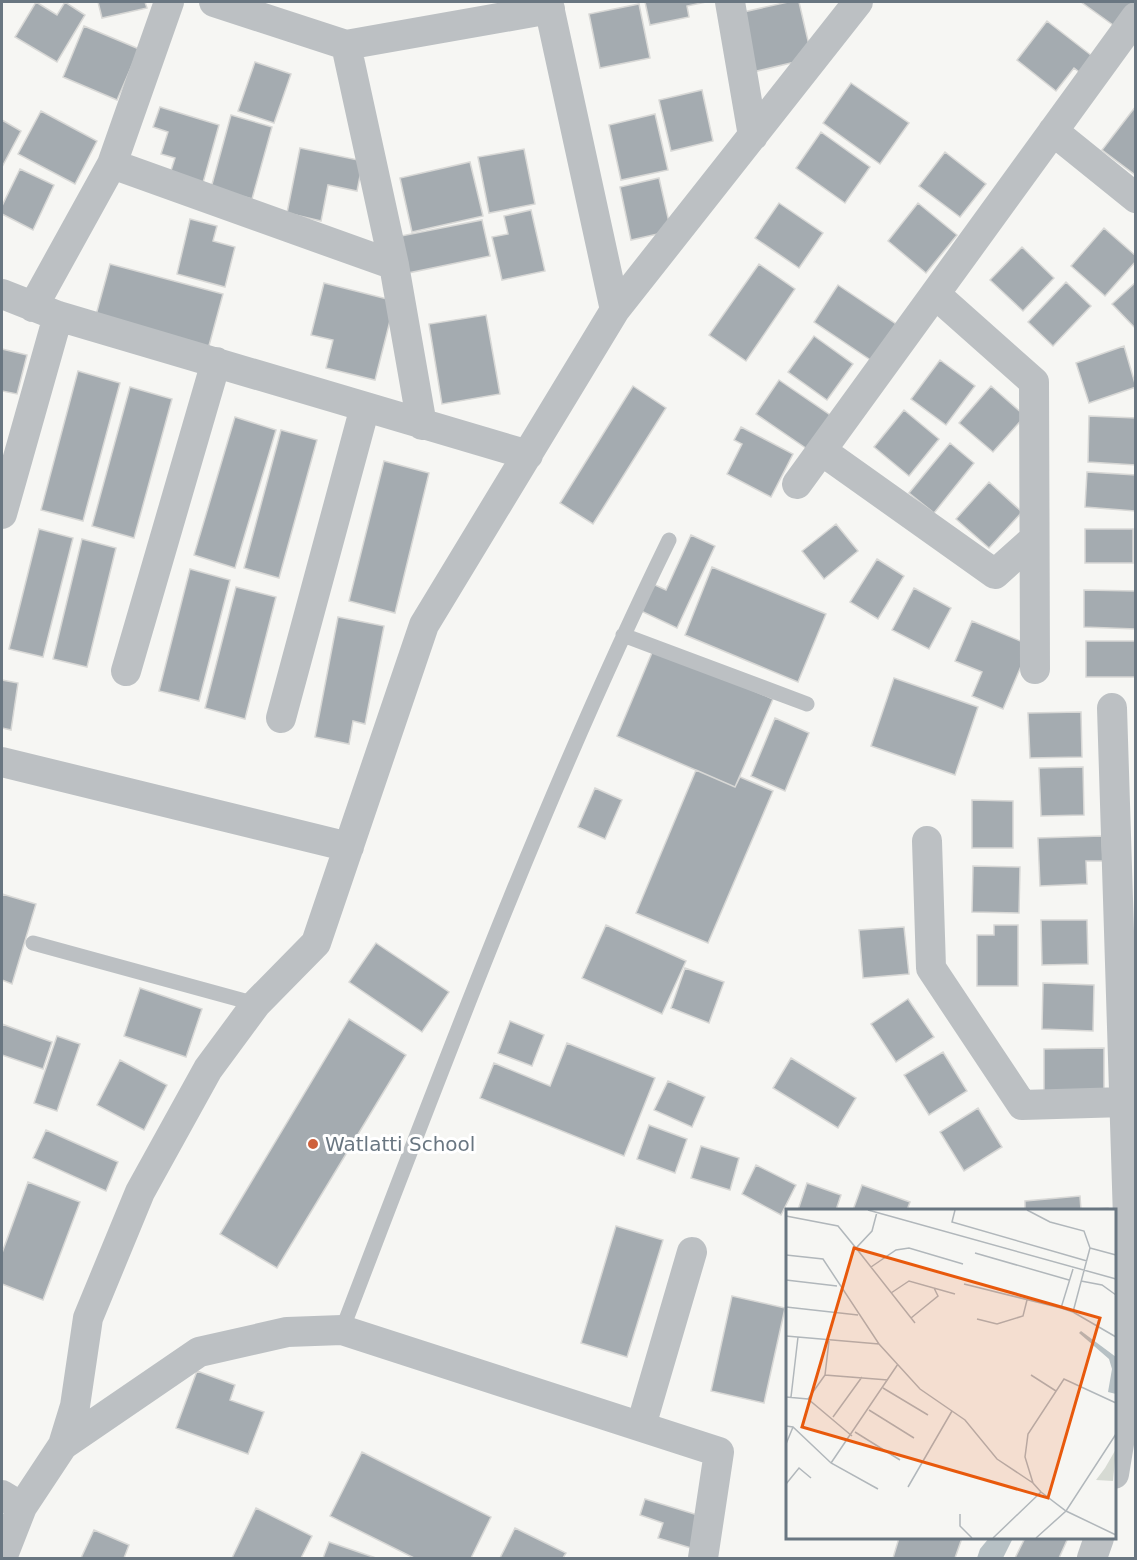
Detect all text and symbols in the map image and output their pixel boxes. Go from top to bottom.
place label: Watlatti School [325,1132,475,1156]
marker: Watlatti School [306,1137,320,1151]
inset map [786,1209,1116,1539]

